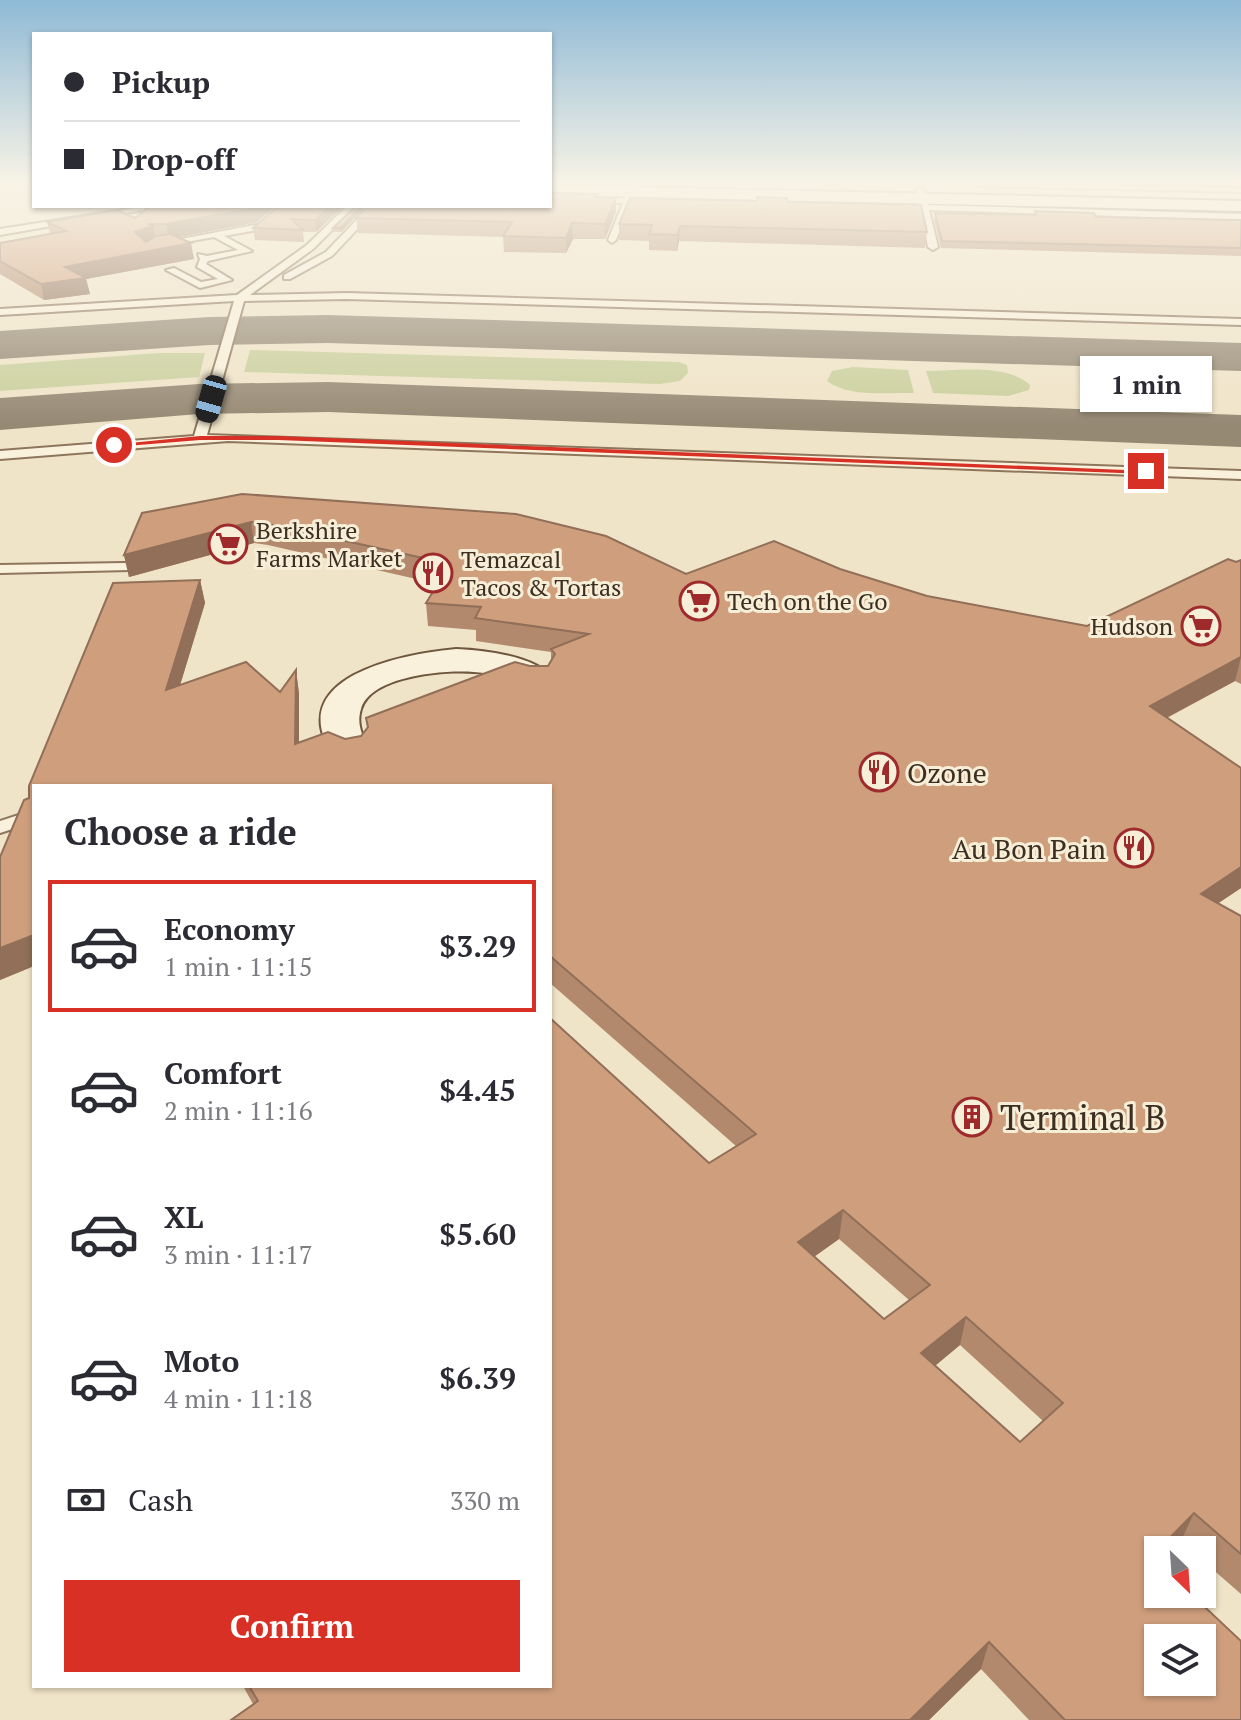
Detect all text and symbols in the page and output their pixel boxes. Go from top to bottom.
text: Pickup [112,62,210,102]
text: Drop-off [112,139,236,179]
callout: 1 min [1080,355,1212,411]
text: 1 min [1110,367,1182,401]
car [193,373,229,425]
route start [96,427,132,463]
route end [1128,453,1164,489]
place label: Berkshire Farms Market [256,514,403,574]
supermarket icon: Berkshire Farms Market [207,523,249,565]
place label: Temazcal Tacos & Tortas [461,543,621,603]
restaurant icon: Temazcal Tacos & Tortas [412,552,454,594]
supermarket icon: Tech on the Go [678,580,720,622]
place label: Tech on the Go [727,585,888,617]
supermarket icon: Hudson [1180,605,1222,647]
place label: Hudson [1091,610,1173,642]
restaurant icon: Ozone [858,751,900,793]
place label: Ozone [907,754,987,791]
text: Choose a ride [64,808,297,855]
restaurant icon: Au Bon Pain [1113,827,1155,869]
place label: Au Bon Pain [952,830,1106,867]
text: Economy [164,909,295,949]
icon: car [68,910,140,982]
text: $3.29 [439,926,516,966]
text: 1 min · 11:15 [164,949,313,983]
text: Comfort [164,1053,282,1093]
icon: car [68,1054,140,1126]
text: $4.45 [439,1070,516,1110]
text: 2 min · 11:16 [164,1093,313,1127]
place label: Terminal B [1000,1095,1165,1140]
building icon: Terminal B [951,1096,993,1138]
text: XL [164,1197,203,1237]
icon: car [68,1198,140,1270]
text: $5.60 [439,1214,516,1254]
text: 3 min · 11:17 [164,1237,313,1271]
text: Moto [164,1341,239,1381]
icon: car [68,1342,140,1414]
text: $6.39 [439,1358,516,1398]
text: 4 min · 11:18 [164,1381,313,1415]
icon: cash [64,1478,108,1522]
text: Cash [128,1480,193,1520]
text: 330 m [450,1483,520,1517]
north arrow [1144,1536,1216,1608]
map controls [1144,1536,1216,1696]
button: Confirm [64,1580,520,1672]
button: layers [1144,1624,1216,1696]

